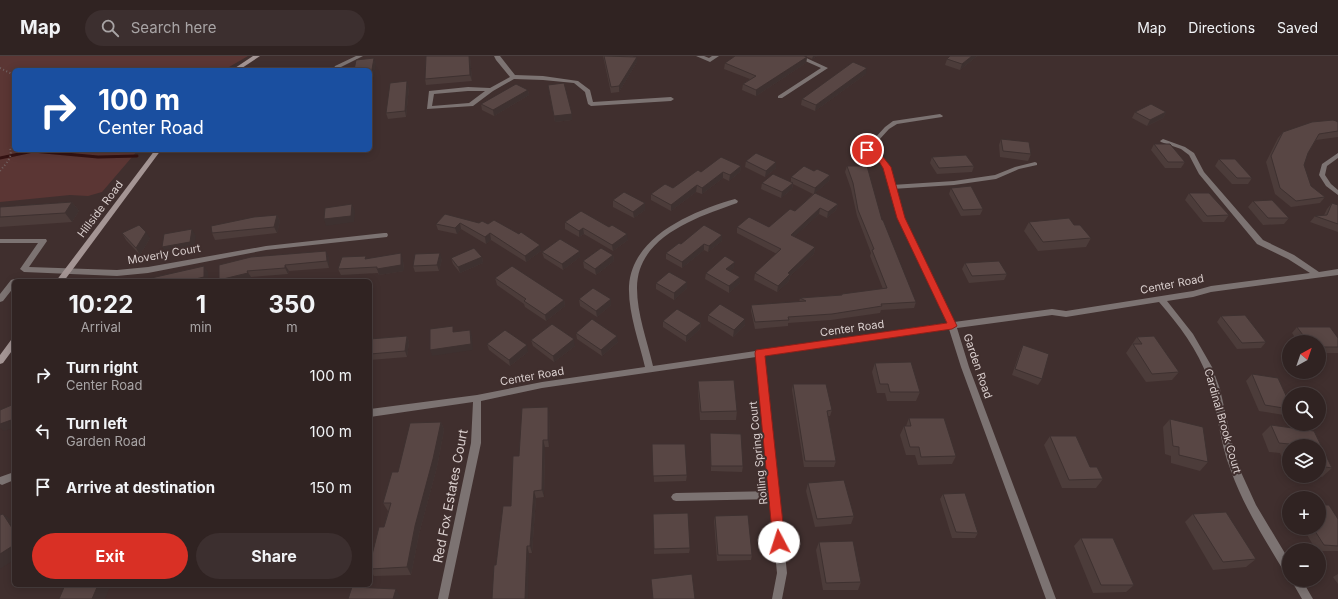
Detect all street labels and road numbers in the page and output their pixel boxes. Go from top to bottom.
street label: Hillside Road [74,178,126,240]
street label: Moverly Court [126,241,202,267]
street label: Center Road [1139,271,1205,297]
street label: Center Road [819,317,885,339]
street label: Garden Road [960,332,996,400]
street label: Center Road [499,363,565,389]
street label: Cardinal Brook Court [1201,367,1245,475]
street label: Rolling Spring Court [746,400,770,505]
street label: Red Fox Estates Court [429,428,471,564]

